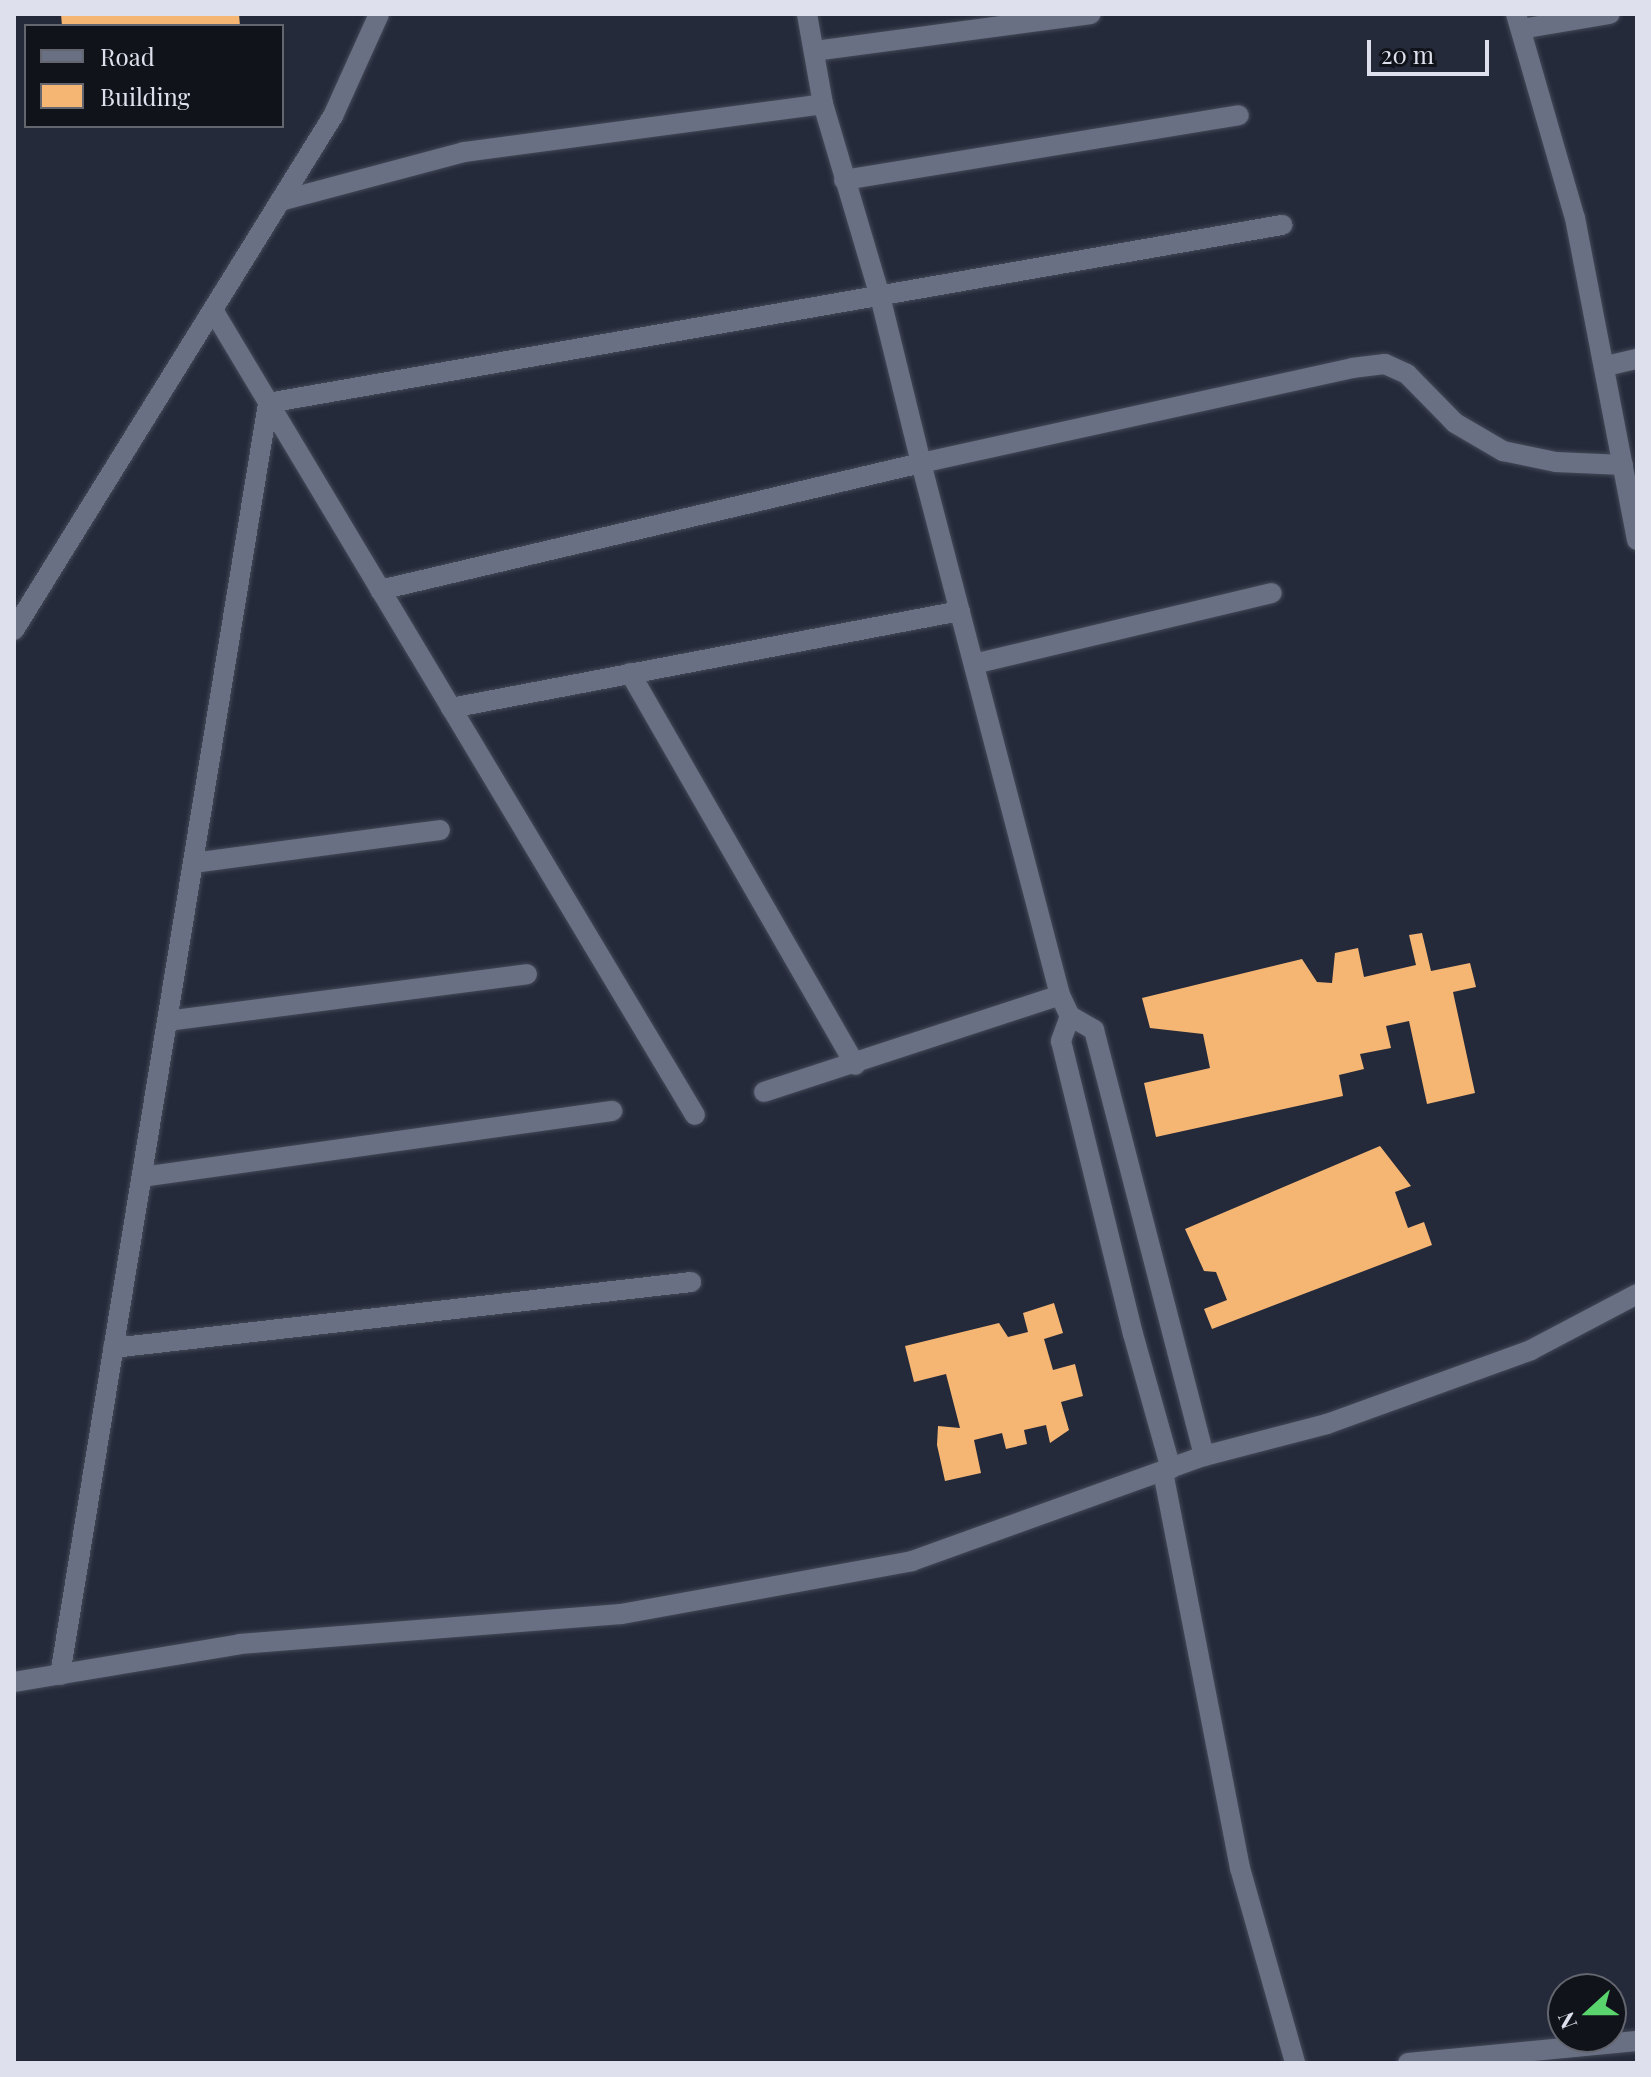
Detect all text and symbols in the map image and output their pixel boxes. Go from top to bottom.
legend [24,24,284,128]
scale bar [1371,24,1493,74]
text: 20 m [1381,38,1434,70]
text: Road [100,40,155,72]
text: Building [100,80,190,112]
north arrow [1547,1973,1627,2053]
text: N [1550,2008,1583,2034]

